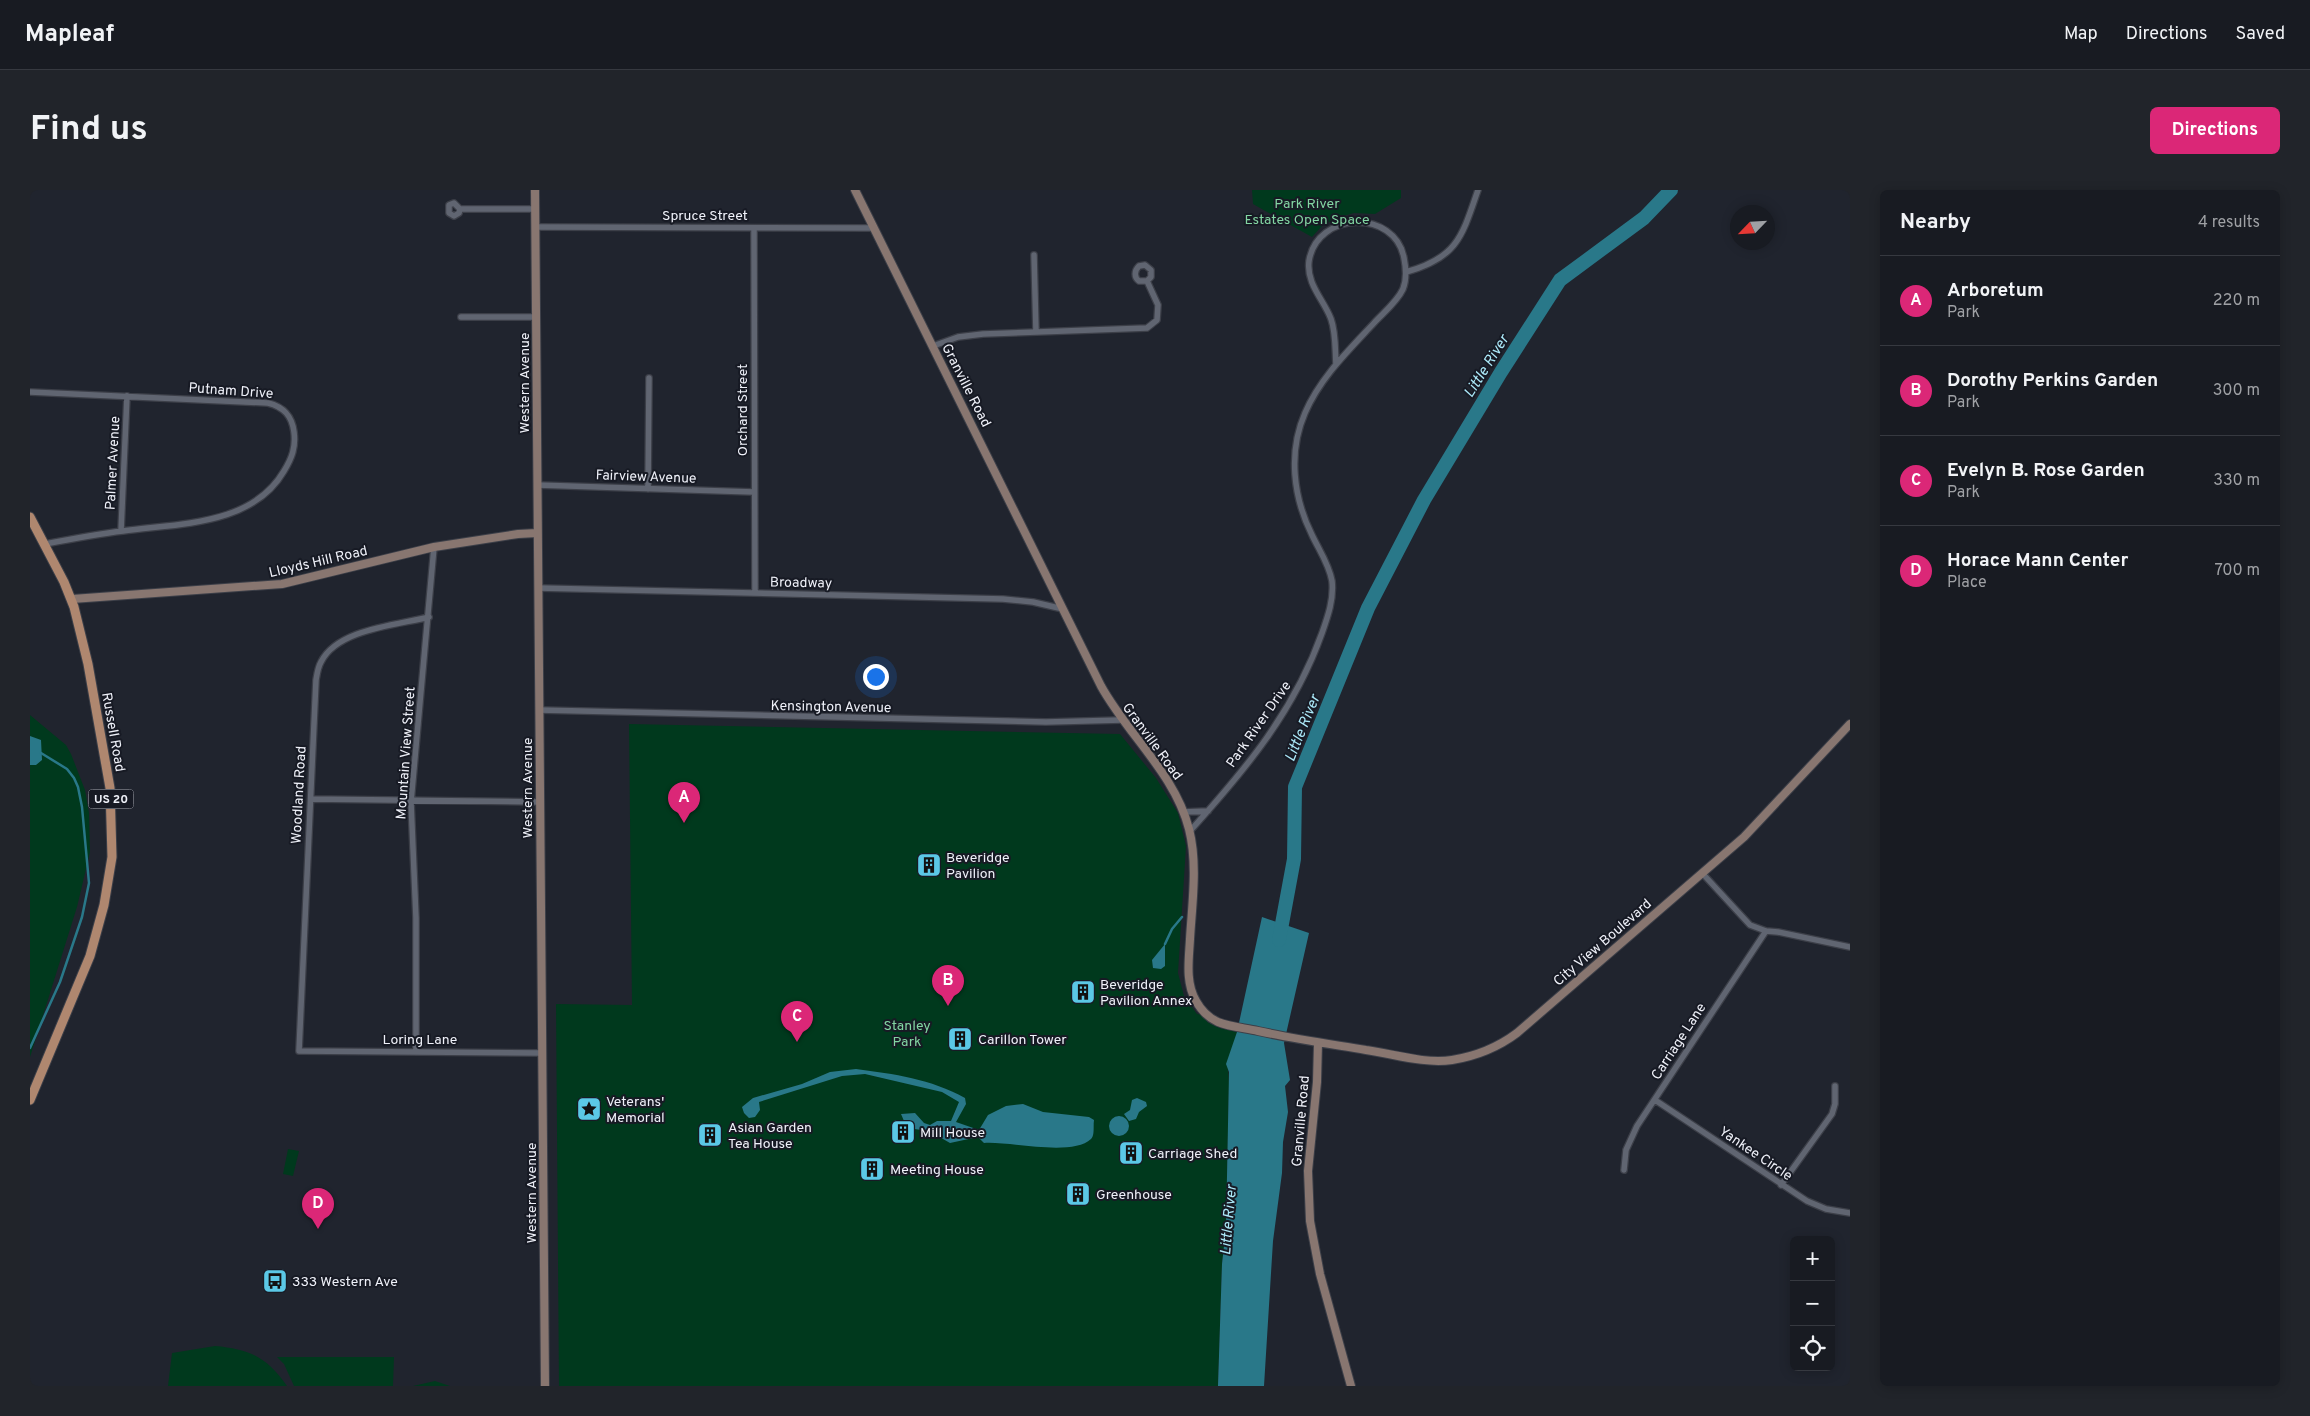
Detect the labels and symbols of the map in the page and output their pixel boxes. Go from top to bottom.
park label: Park River Estates Open Space [1244,196,1370,229]
north arrow [1730,205,1775,250]
street label: Spruce Street [662,208,748,225]
water label: Little River [1460,331,1515,402]
street label: Western Avenue [517,333,534,433]
street label: Granville Road [937,341,994,430]
street label: Orchard Street [735,364,752,456]
street label: Putnam Drive [188,380,274,403]
street label: Palmer Avenue [103,416,124,511]
street label: Fairview Avenue [595,467,697,488]
street label: Lloyds Hill Road [267,543,369,582]
street label: Broadway [770,574,832,593]
your location [863,664,889,690]
street label: Park River Drive [1223,678,1295,771]
street label: Mountain View Street [393,686,420,820]
street label: Russell Road [97,691,128,773]
water label: Little River [1281,691,1326,765]
street label: Kensington Avenue [770,698,892,717]
street label: Granville Road [1118,700,1186,784]
street label: Western Avenue [520,738,537,838]
street label: Woodland Road [288,746,311,845]
pin: A [668,782,700,823]
road number: US 20 [88,790,134,808]
place label: Beveridge Pavilion [946,850,1009,883]
building icon: Beveridge Pavilion [916,852,942,878]
street label: City View Boulevard [1550,896,1656,990]
pin: B [932,965,964,1006]
place label: Beveridge Pavilion Annex [1100,977,1192,1010]
building icon: Beveridge Pavilion Annex [1070,979,1096,1005]
street label: Carriage Lane [1648,1000,1710,1083]
pin: C [781,1001,813,1042]
park label: Stanley Park [883,1018,931,1051]
building icon: Carillon Tower [947,1026,973,1052]
street label: Loring Lane [383,1032,457,1049]
place label: Carillon Tower [978,1032,1067,1049]
street label: Granville Road [1289,1075,1314,1167]
place label: Veterans' Memorial [606,1094,665,1127]
place icon: Veterans' Memorial [576,1096,602,1122]
building icon: Mill House [890,1119,916,1145]
place label: Asian Garden Tea House [728,1120,812,1153]
building icon: Asian Garden Tea House [697,1122,723,1148]
street label: Yankee Circle [1715,1123,1795,1185]
place label: Mill House [920,1125,985,1142]
building icon: Carriage Shed [1118,1140,1144,1166]
street label: Western Avenue [524,1143,541,1243]
place label: Carriage Shed [1148,1146,1237,1163]
building icon: Meeting House [859,1156,885,1182]
place label: Meeting House [890,1162,984,1179]
building icon: Greenhouse [1065,1181,1091,1207]
water label: Little River [1217,1183,1242,1256]
place label: Greenhouse [1096,1187,1172,1204]
pin: D [302,1188,334,1229]
bus stop icon: 333 Western Ave [262,1268,288,1294]
place label: 333 Western Ave [292,1274,398,1291]

